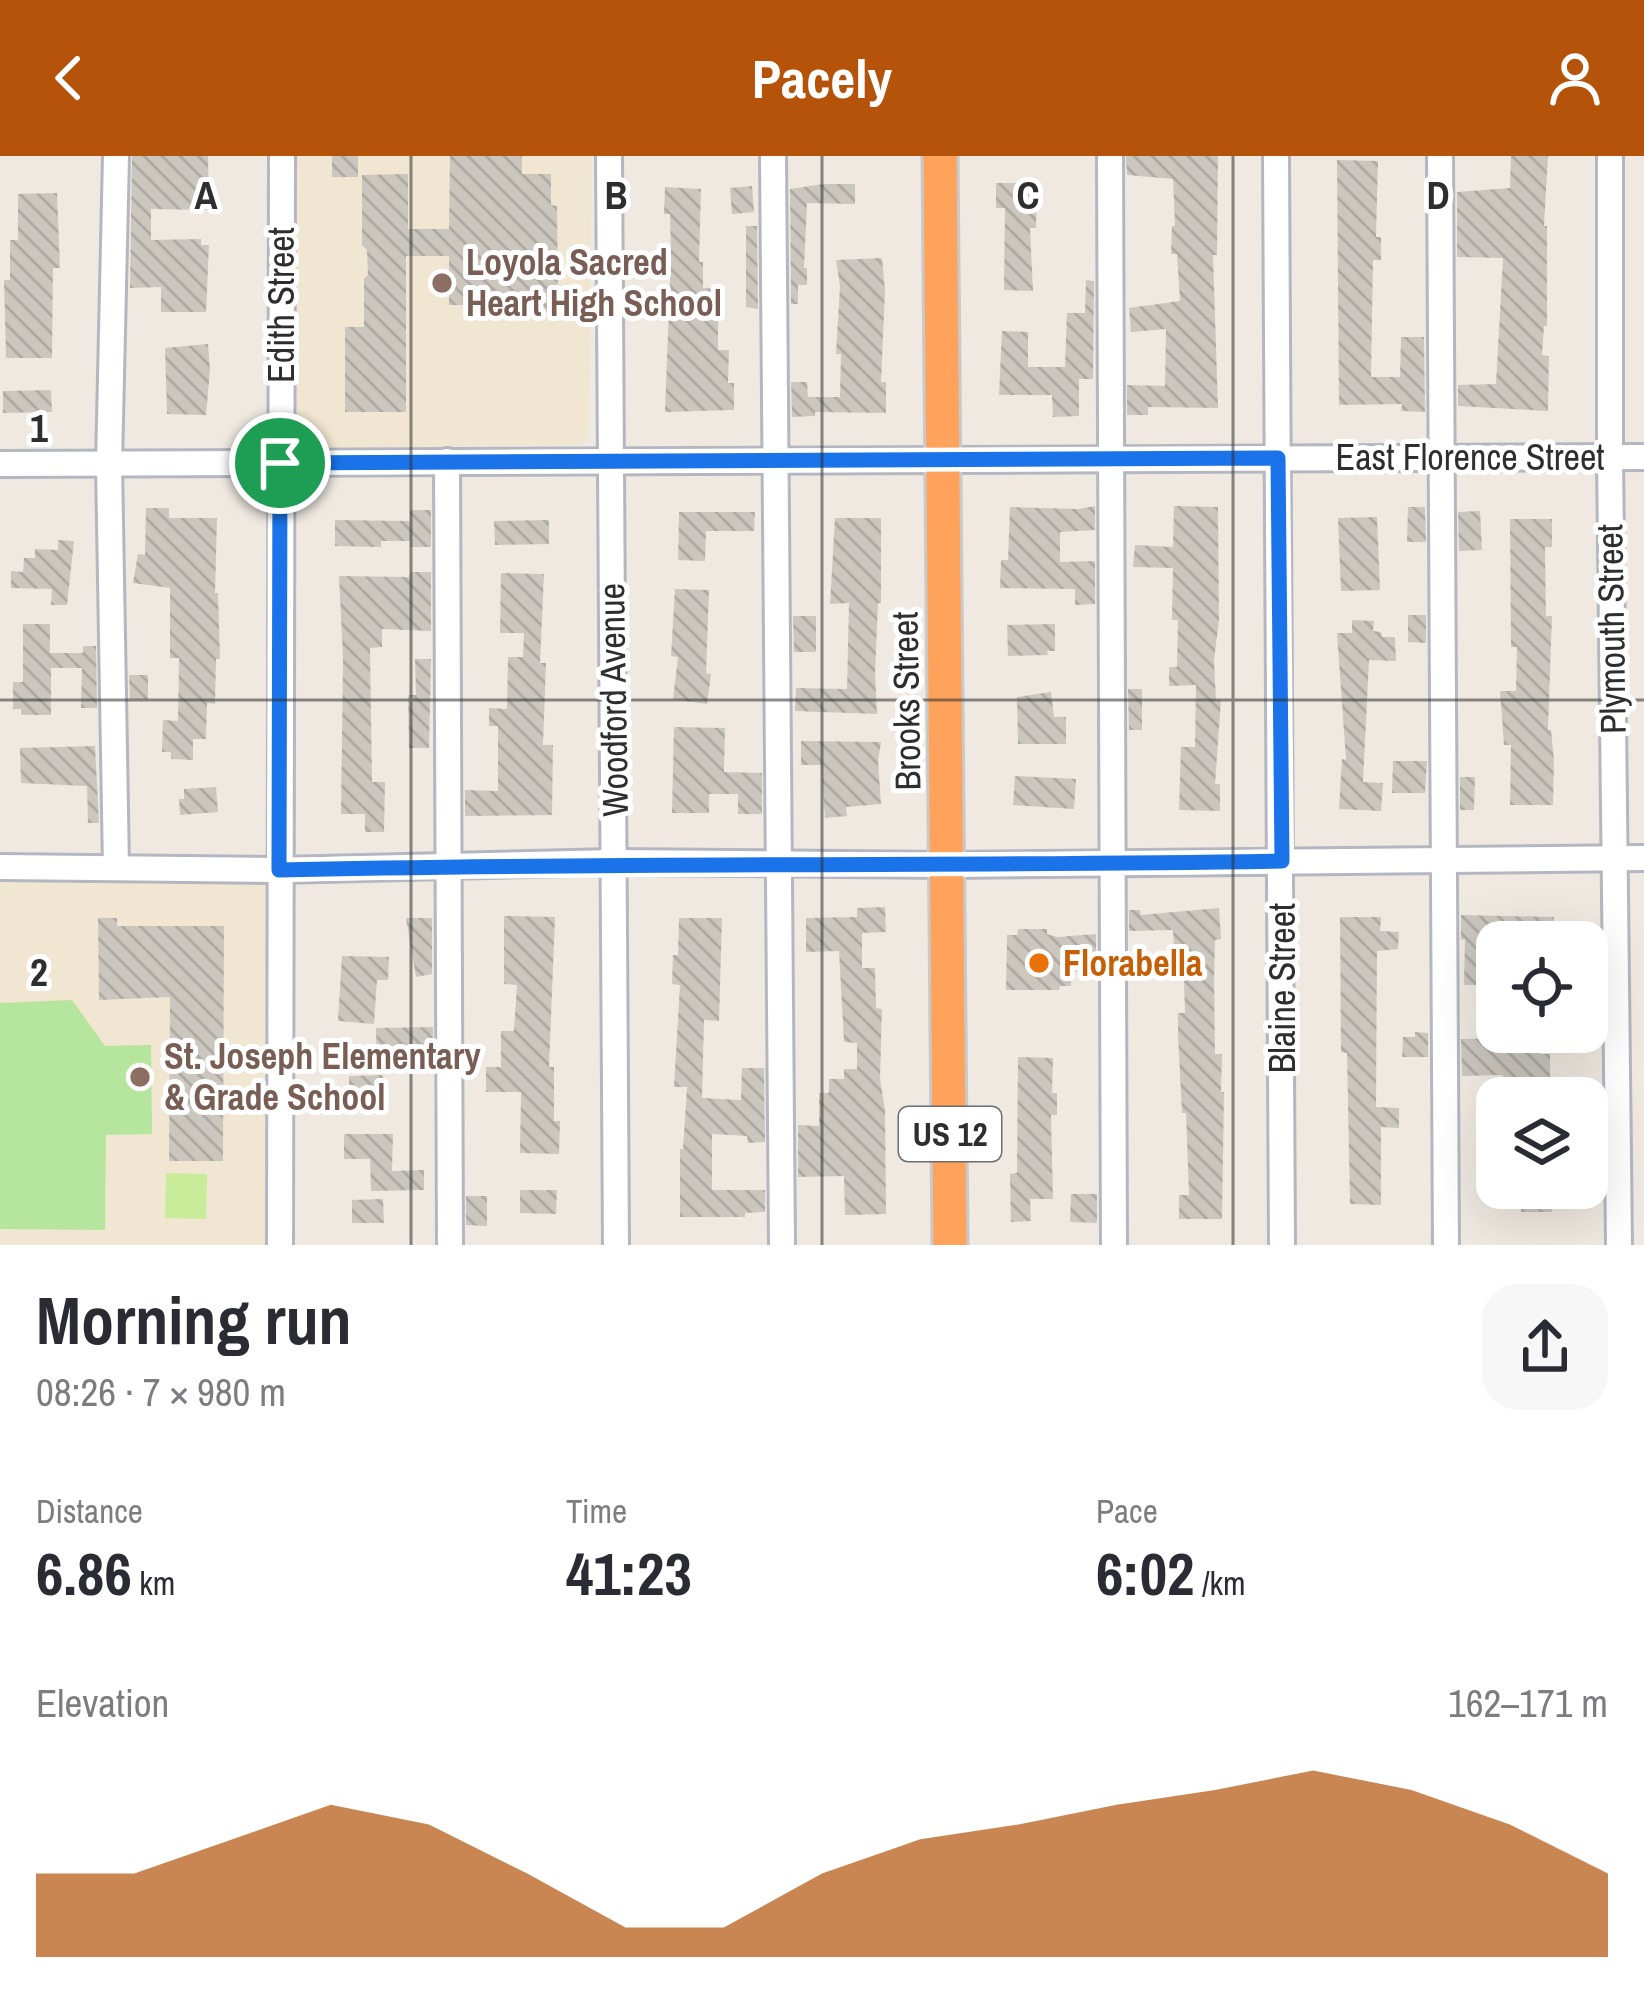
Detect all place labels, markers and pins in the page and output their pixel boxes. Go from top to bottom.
place label: Loyola Sacred Heart High School [466,238,722,327]
marker: Loyola Sacred Heart High School [429,270,455,296]
pin [229,412,331,514]
place label: Florabella [1063,939,1203,987]
marker: Florabella [1026,950,1052,976]
place label: St. Joseph Elementary & Grade School [164,1032,481,1121]
marker: St. Joseph Elementary & Grade School [127,1064,153,1090]

